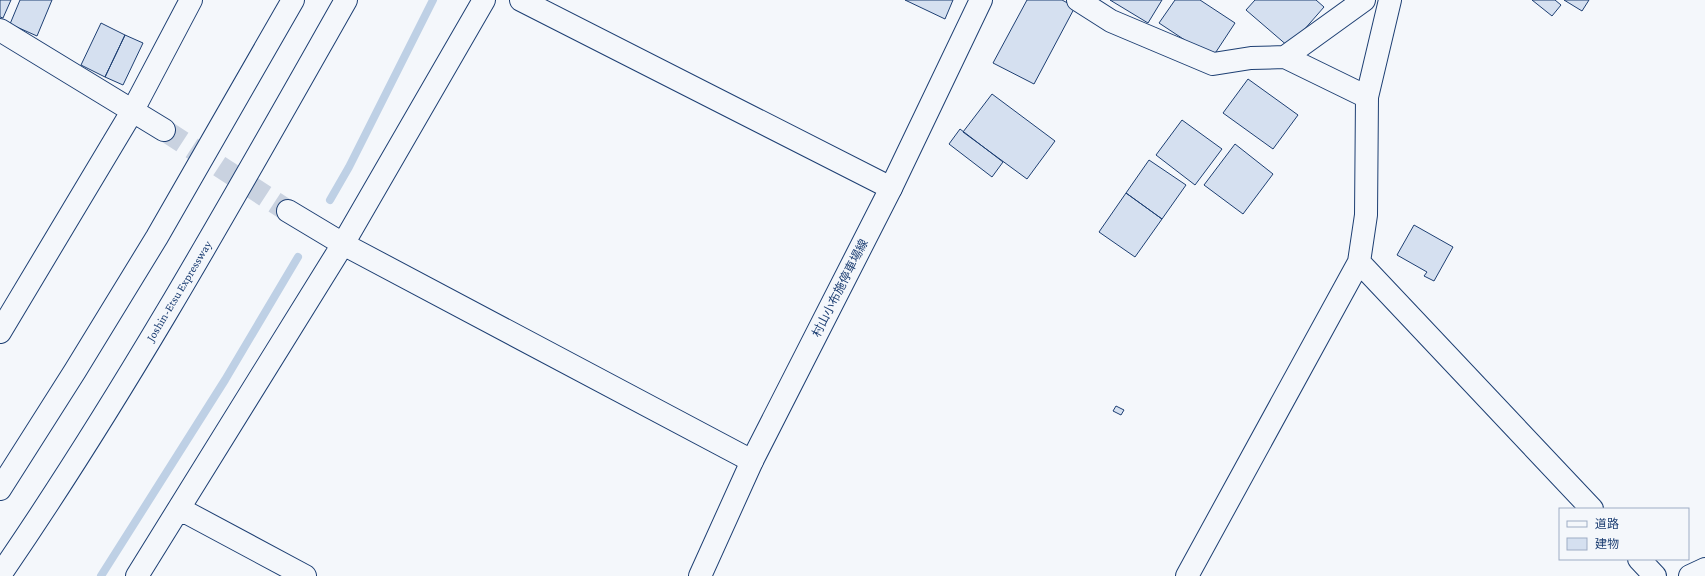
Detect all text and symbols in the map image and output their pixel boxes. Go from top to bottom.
street label: 村山小布施停車場線 [809,237,871,339]
street label: Joshin-Etsu Expressway [143,238,215,345]
legend [1559,508,1689,560]
text: 道路 [1595,517,1619,531]
text: 建物 [1595,537,1619,551]

